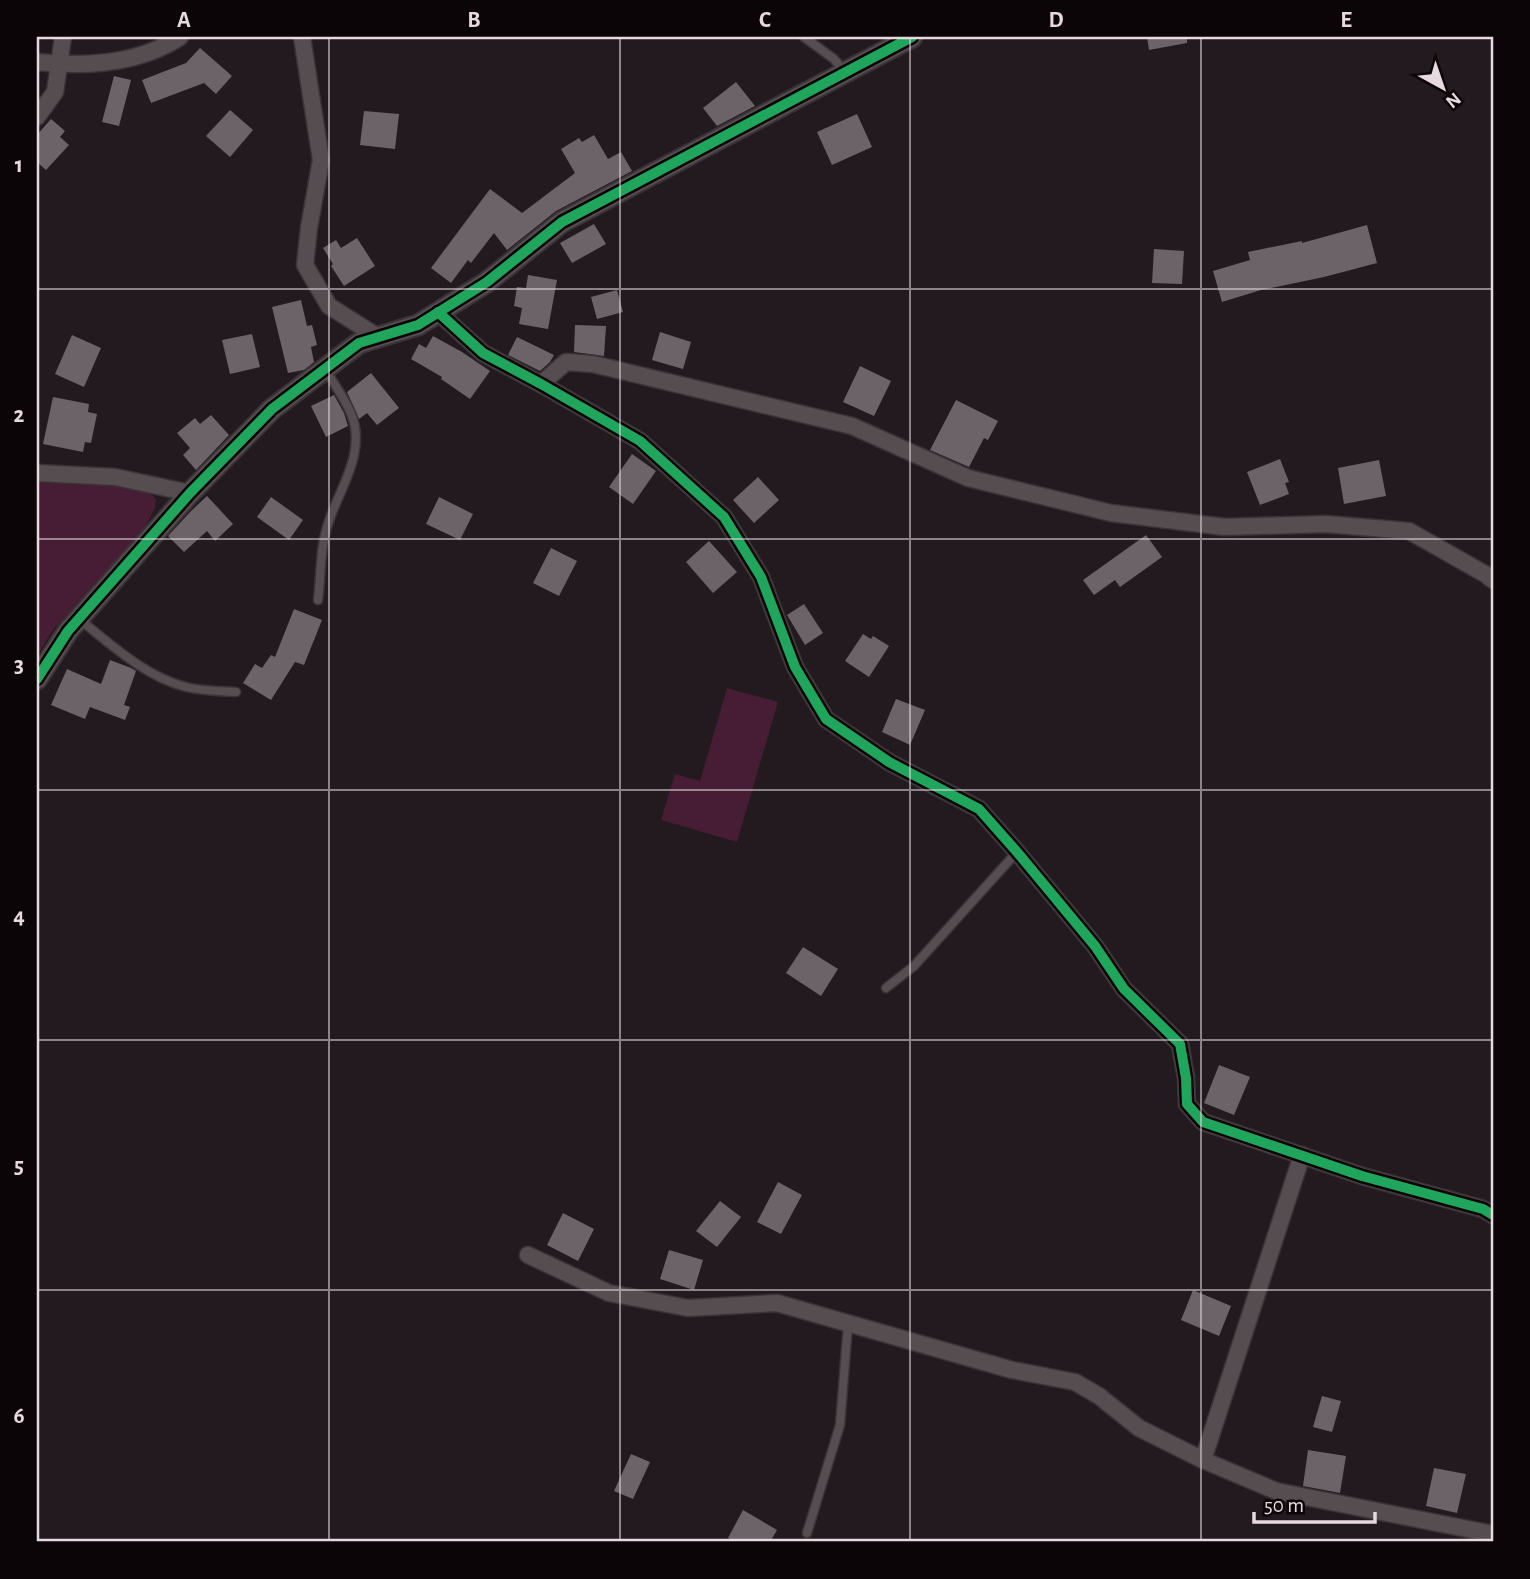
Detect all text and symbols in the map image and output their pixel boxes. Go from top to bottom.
text: A [177,9,191,32]
text: B [467,9,481,32]
text: C [759,9,771,32]
text: D [1048,9,1064,32]
text: E [1340,9,1352,32]
north arrow [1408,52,1478,122]
text: N [1442,88,1464,111]
text: 1 [15,154,23,177]
text: 2 [14,404,25,427]
text: 3 [14,654,24,677]
text: 4 [13,905,25,928]
text: 5 [14,1155,24,1178]
text: 6 [13,1405,25,1428]
scale bar [1254,1481,1374,1525]
text: 50 m [1264,1495,1304,1516]

